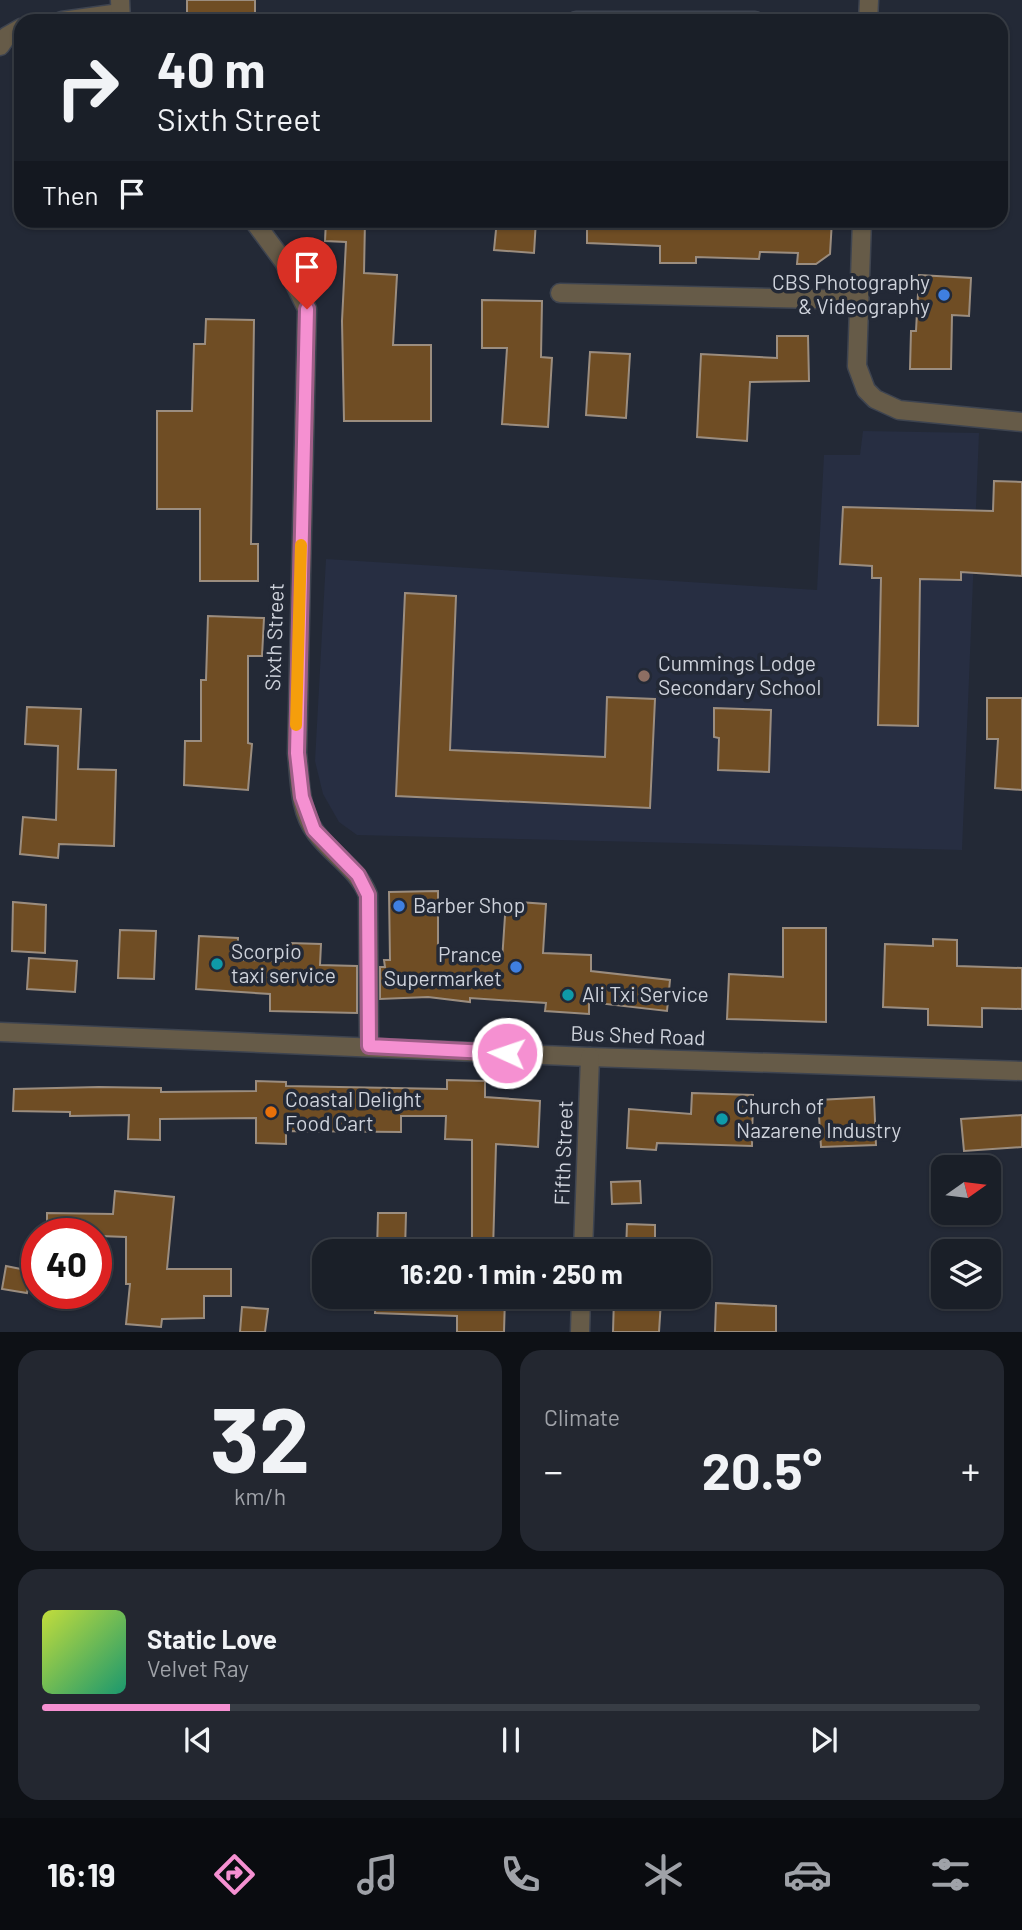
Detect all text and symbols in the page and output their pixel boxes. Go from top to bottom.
text: 40 m [157,39,265,98]
icon: right [42,42,133,133]
text: Sixth Street [157,99,322,137]
icon: arrive [113,175,151,213]
text: Then [42,179,99,210]
pin [277,237,337,309]
icon: arrive [288,248,326,286]
place label: CBS Photography & Videography [772,269,930,318]
marker: CBS Photography & Videography [936,287,952,303]
street label: Sixth Street [259,582,288,691]
place label: Cummings Lodge Secondary School [658,650,821,699]
marker: Cummings Lodge Secondary School [636,668,652,684]
place label: Barber Shop [413,892,525,917]
marker: Barber Shop [391,898,407,914]
place label: Scorpio taxi service [231,938,336,987]
place label: Prance Supermarket [384,941,502,990]
marker: Scorpio taxi service [209,956,225,972]
marker: Prance Supermarket [508,959,524,975]
place label: Ali Txi Service [582,981,709,1006]
marker: Ali Txi Service [560,987,576,1003]
position arrow [470,1016,544,1090]
street label: Bus Shed Road [570,1020,706,1049]
place label: Coastal Delight Food Cart [285,1086,422,1135]
place label: Church of Nazarene Industry [736,1093,902,1142]
street label: Fifth Street [548,1100,577,1206]
marker: Coastal Delight Food Cart [263,1104,279,1120]
marker: Church of Nazarene Industry [714,1111,730,1127]
north arrow [931,1155,1001,1225]
map controls [931,1155,1001,1309]
speed limit sign: 40 [21,1218,112,1309]
button: layers [931,1239,1001,1309]
text: 16:20 · 1 min · 250 m [400,1258,623,1289]
text: 32 [210,1382,310,1491]
text: Climate [544,1403,620,1431]
text: 20.5° [702,1438,822,1500]
text: − [544,1447,563,1493]
text: + [961,1447,980,1493]
text: km/h [234,1482,286,1510]
text: Static Love [147,1623,277,1654]
text: Velvet Ray [147,1654,249,1682]
icon: previous [179,1721,217,1759]
icon: pause [492,1721,530,1759]
icon: next [805,1721,843,1759]
icon: directions [210,1850,259,1899]
icon: music [353,1850,402,1899]
icon: phone [496,1850,545,1899]
icon: climate [639,1850,688,1899]
icon: car [783,1850,832,1899]
icon: filters [926,1850,975,1899]
text: 16:19 [47,1855,116,1893]

